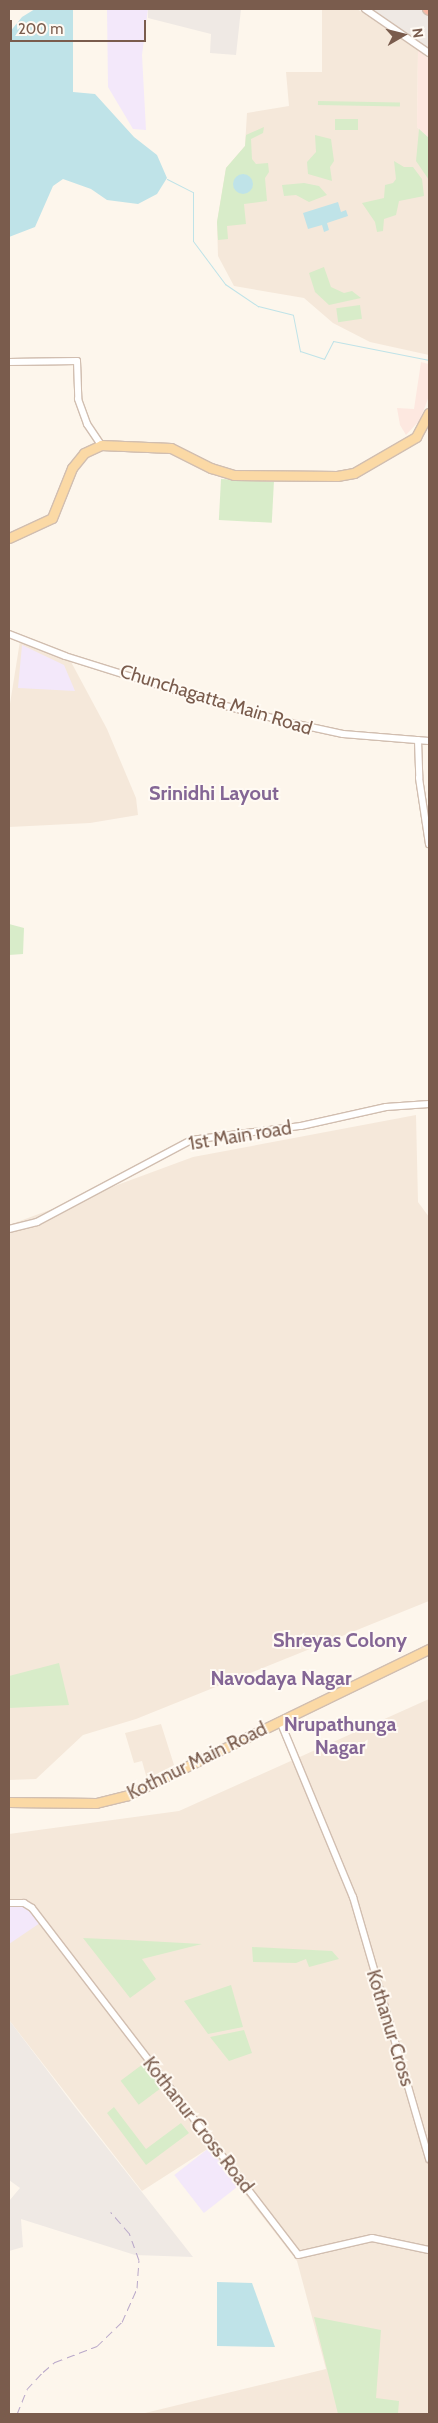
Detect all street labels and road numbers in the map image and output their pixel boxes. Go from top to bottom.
street label: Chunchagatta Main Road [117,660,315,740]
street label: 1st Main road [187,1117,293,1155]
street label: Kothnur Main Road [123,1717,271,1805]
street label: Kothanur Cross [361,1967,419,2089]
street label: Kothanur Cross Road [138,2053,258,2197]

